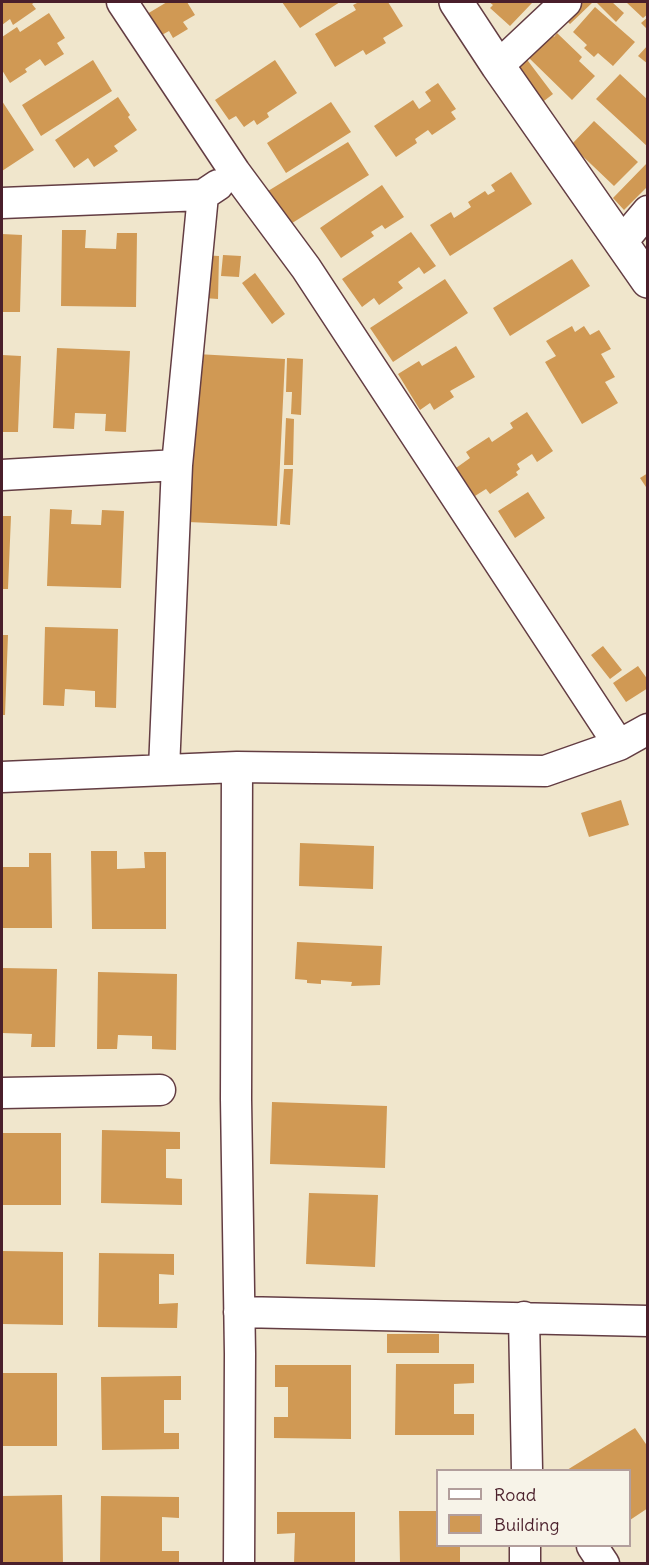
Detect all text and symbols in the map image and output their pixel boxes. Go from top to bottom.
legend [436,1469,631,1547]
text: Road [494,1483,536,1506]
text: Building [494,1513,559,1536]

